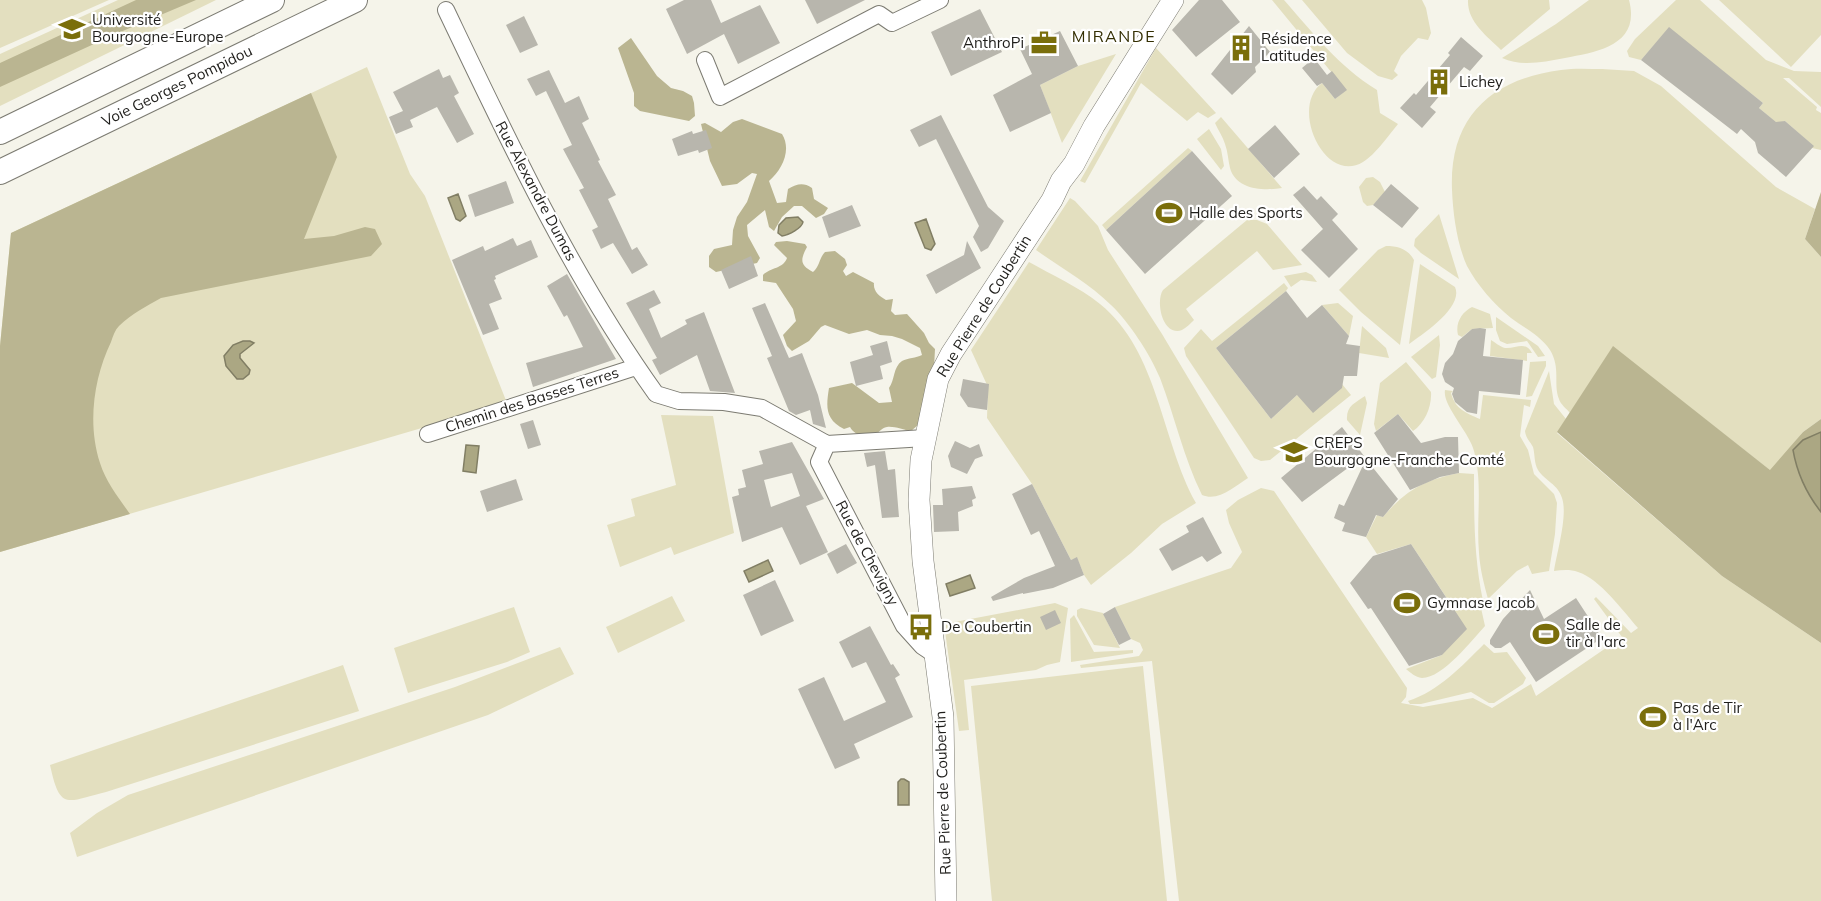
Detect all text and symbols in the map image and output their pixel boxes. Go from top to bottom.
place label: Université Bourgogne-Europe [92,10,224,46]
school or university icon: Université Bourgogne-Europe [57,14,87,44]
district label: MIRANDE [1072,26,1156,46]
office icon: AnthroPi [1029,28,1059,58]
place label: Résidence Latitudes [1261,29,1332,65]
place label: AnthroPi [963,33,1024,52]
building icon: Résidence Latitudes [1226,33,1256,63]
street label: Voie Georges Pompidou [98,41,255,130]
building icon: Lichey [1424,67,1454,97]
place label: Lichey [1459,72,1503,91]
street label: Rue Alexandre Dumas [492,118,581,264]
sports icon: Halle des Sports [1154,198,1184,228]
place label: Halle des Sports [1189,203,1303,222]
street label: Rue Pierre de Coubertin [932,231,1035,380]
street label: Chemin des Basses Terres [443,362,621,437]
place label: CREPS Bourgogne-Franche-Comté [1314,433,1504,469]
school or university icon: CREPS Bourgogne-Franche-Comté [1279,437,1309,467]
street label: Rue de Chevigny [832,497,903,609]
sports icon: Gymnase Jacob [1392,588,1422,618]
place label: Gymnase Jacob [1427,593,1535,612]
bus stop icon: De Coubertin [906,612,936,642]
place label: Salle de tir à l'arc [1566,615,1626,651]
place label: De Coubertin [941,617,1032,636]
sports icon: Salle de tir à l'arc [1531,619,1561,649]
place label: Pas de Tir à l'Arc [1673,698,1742,734]
sports icon: Pas de Tir à l'Arc [1638,702,1668,732]
street label: Rue Pierre de Coubertin [930,711,955,875]

